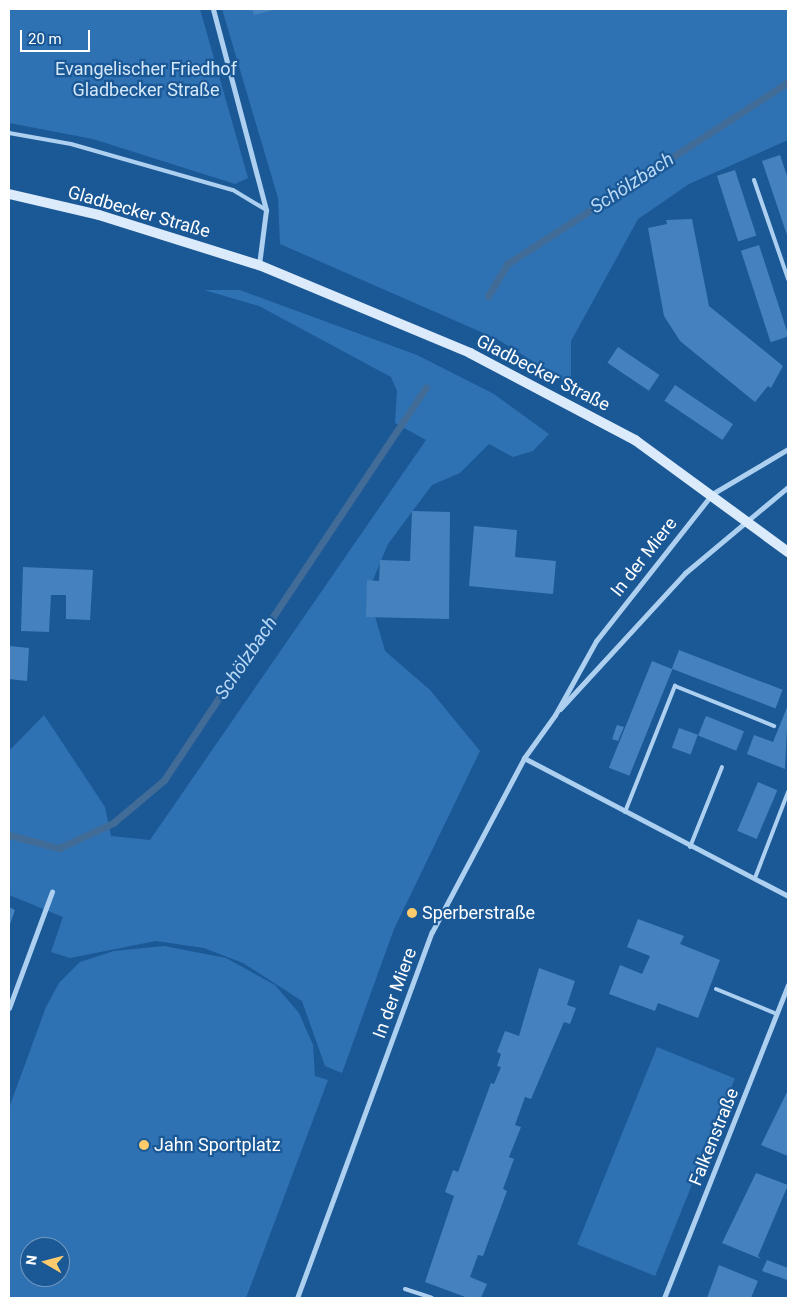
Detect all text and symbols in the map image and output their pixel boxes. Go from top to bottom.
scale bar [22,20,92,52]
text: 20 m [28,30,62,48]
park label: Evangelischer Friedhof Gladbecker Straße [55,59,237,102]
water label: Schölzbach [586,148,678,218]
street label: Gladbecker Straße [65,181,213,243]
street label: Gladbecker Straße [473,330,613,416]
street label: In der Miere [606,513,682,601]
water label: Schölzbach [210,612,282,704]
place label: Sperberstraße [422,902,535,924]
marker: Sperberstraße [406,907,418,919]
street label: In der Miere [369,945,421,1041]
street label: Falkenstraße [685,1085,743,1189]
place label: Jahn Sportplatz [154,1134,281,1156]
marker: Jahn Sportplatz [138,1139,150,1151]
north arrow [20,1237,70,1287]
text: N [23,1254,40,1266]

